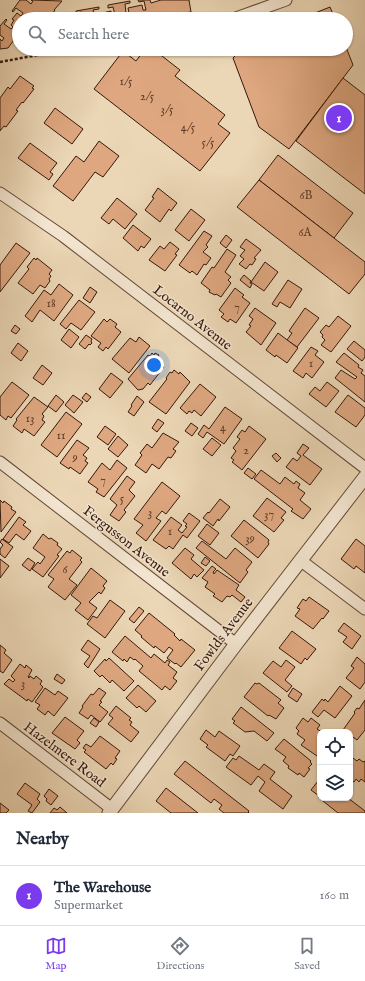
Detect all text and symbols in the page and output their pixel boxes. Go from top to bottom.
search box [12,12,353,56]
icon: search [26,23,48,45]
text: Search here [58,25,129,44]
house number: 1/5 [120,74,133,89]
house number: 2/5 [140,89,155,104]
house number: 3/5 [161,102,174,117]
pin: 1 [326,103,352,133]
house number: 4/5 [181,120,196,135]
house number: 5/5 [202,135,215,150]
house number: 6B [299,188,313,203]
house number: 6A [298,225,312,240]
street label: Locarno Avenue [149,281,236,355]
house number: 18 [46,296,56,311]
house number: 7 [234,300,240,315]
your location [144,355,164,375]
house number: 1 [309,356,313,371]
house number: 13 [26,411,34,426]
house number: 4 [220,420,226,435]
house number: 11 [57,428,65,443]
house number: 2 [243,443,249,458]
house number: 9 [71,450,78,465]
house number: 7 [100,473,106,488]
house number: 5 [120,491,125,506]
street label: Fergusson Avenue [79,502,174,582]
house number: 3 [148,505,152,520]
house number: 37 [264,507,274,522]
house number: 1 [168,524,172,539]
house number: 39 [245,531,255,546]
house number: 6 [62,562,68,577]
street label: Fowlds Avenue [190,594,258,675]
house number: 3 [21,676,25,691]
street label: Hazelmere Road [20,718,109,792]
map controls [317,729,353,801]
button: locate [317,729,353,765]
button: layers [317,765,353,801]
text: Nearby [16,829,69,850]
text: The Warehouse [54,878,151,897]
text: 1 [27,887,31,904]
text: 160 m [319,887,349,904]
text: Supermarket [54,897,123,914]
tab: Map [45,935,67,973]
tab: Directions [157,935,204,973]
tab: Saved [294,935,320,973]

